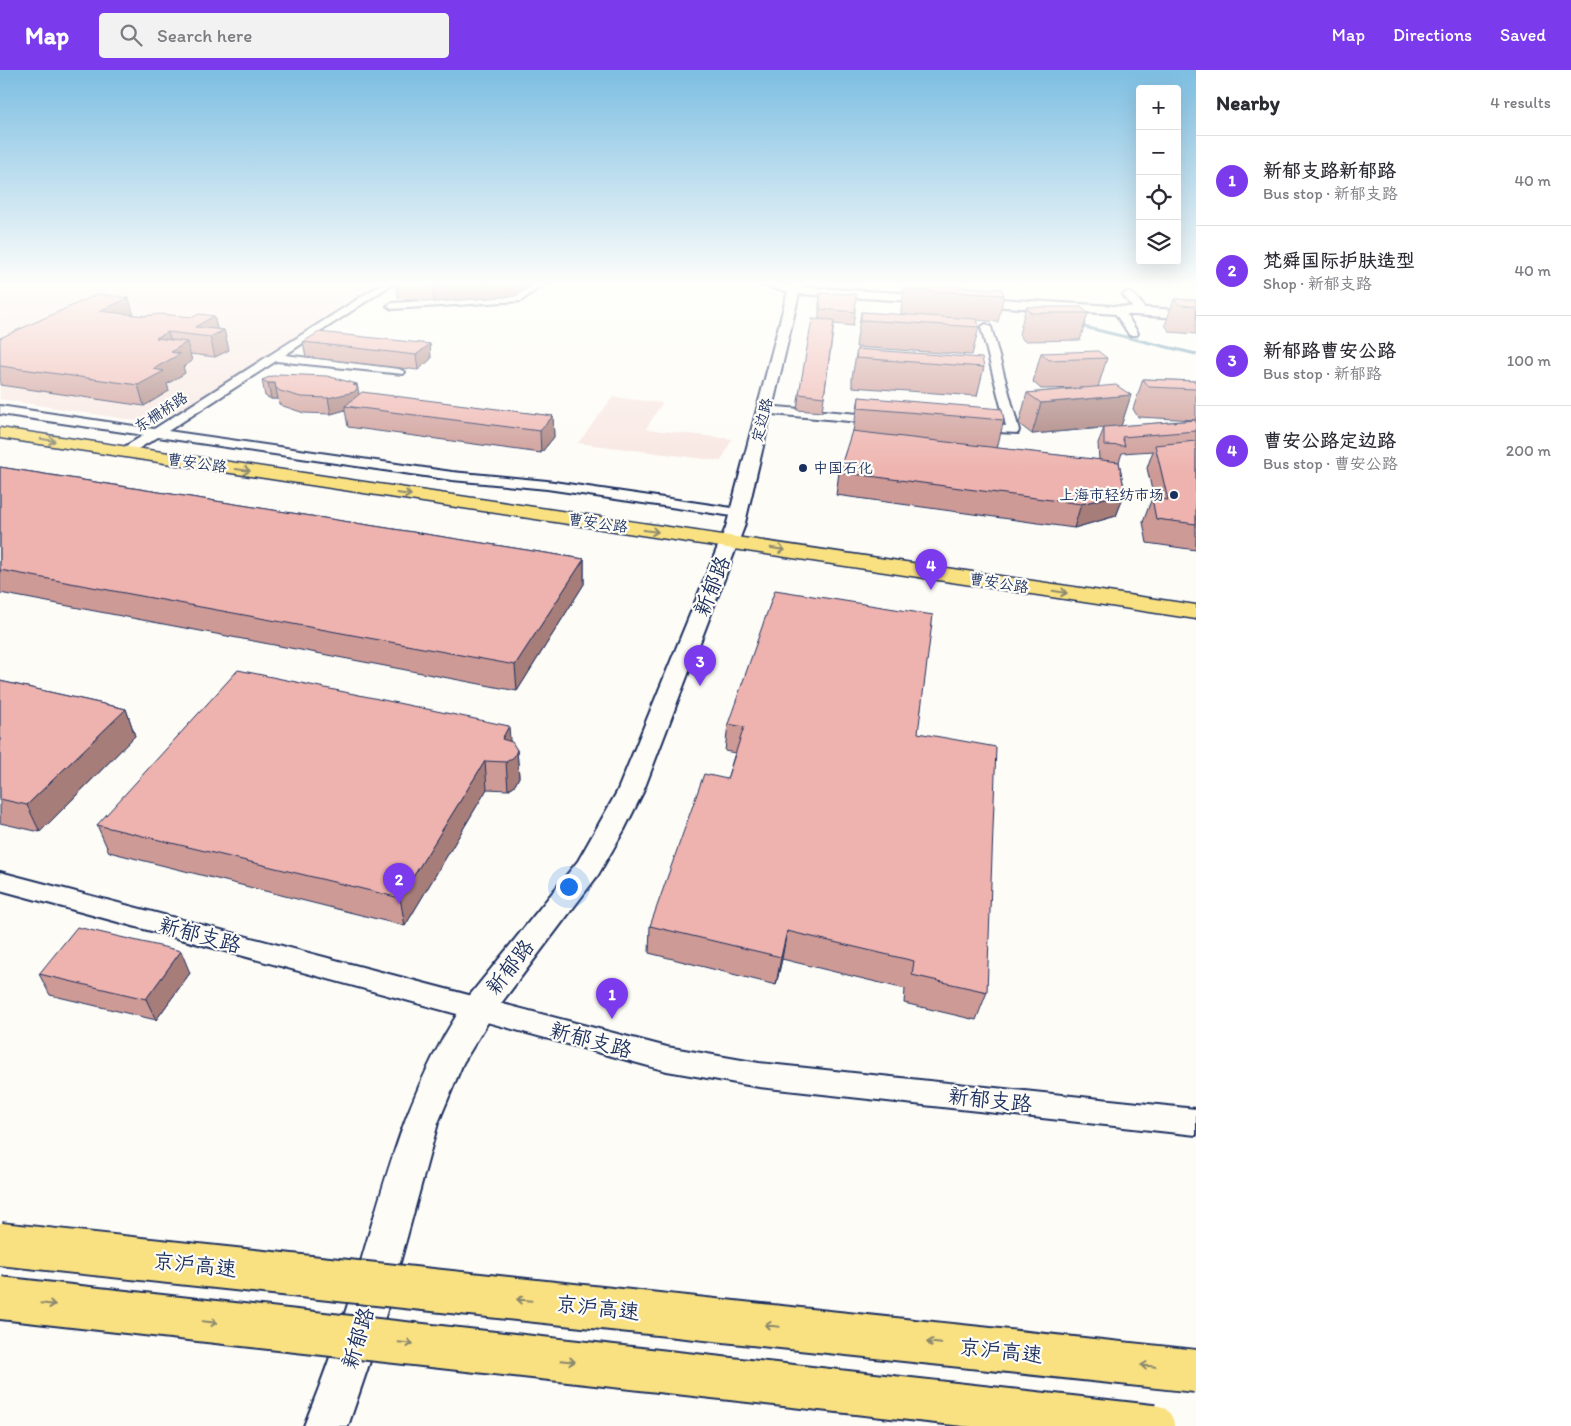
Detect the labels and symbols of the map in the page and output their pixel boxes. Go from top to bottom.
street label: 东栅桥路 [131,388,191,436]
street label: 定边路 [748,396,776,444]
one-way arrow [40,435,56,445]
street label: 曹安公路 [166,450,228,476]
place label: 中国石化 [813,459,873,477]
marker: 中国石化 [797,462,809,474]
one-way arrow [235,465,251,475]
place label: 上海市轻纺市场 [1059,486,1164,504]
one-way arrow [396,489,412,499]
marker: 上海市轻纺市场 [1168,489,1180,501]
street label: 曹安公路 [567,510,629,536]
one-way arrow [643,526,659,536]
one-way arrow [770,545,786,555]
pin: 4 [915,549,947,590]
street label: 新郁路 [688,552,735,620]
street label: 曹安公路 [968,569,1030,597]
one-way arrow [1052,587,1068,597]
pin: 3 [684,645,716,686]
pin: 2 [383,863,415,904]
your location [556,874,582,900]
street label: 新郁支路 [156,912,244,957]
street label: 新郁路 [480,934,539,999]
pin: 1 [596,978,628,1019]
street label: 新郁支路 [547,1017,635,1062]
street label: 新郁支路 [947,1083,1033,1116]
street label: 京沪高速 [152,1248,238,1281]
street label: 京沪高速 [555,1291,641,1324]
one-way arrow [516,1295,532,1305]
one-way arrow [40,1299,56,1309]
street label: 新郁路 [336,1304,379,1372]
one-way arrow [202,1317,218,1327]
one-way arrow [764,1321,780,1331]
street label: 京沪高速 [958,1334,1044,1367]
one-way arrow [398,1338,414,1348]
one-way arrow [926,1339,942,1348]
one-way arrow [559,1356,575,1366]
one-way arrow [1140,1361,1156,1371]

